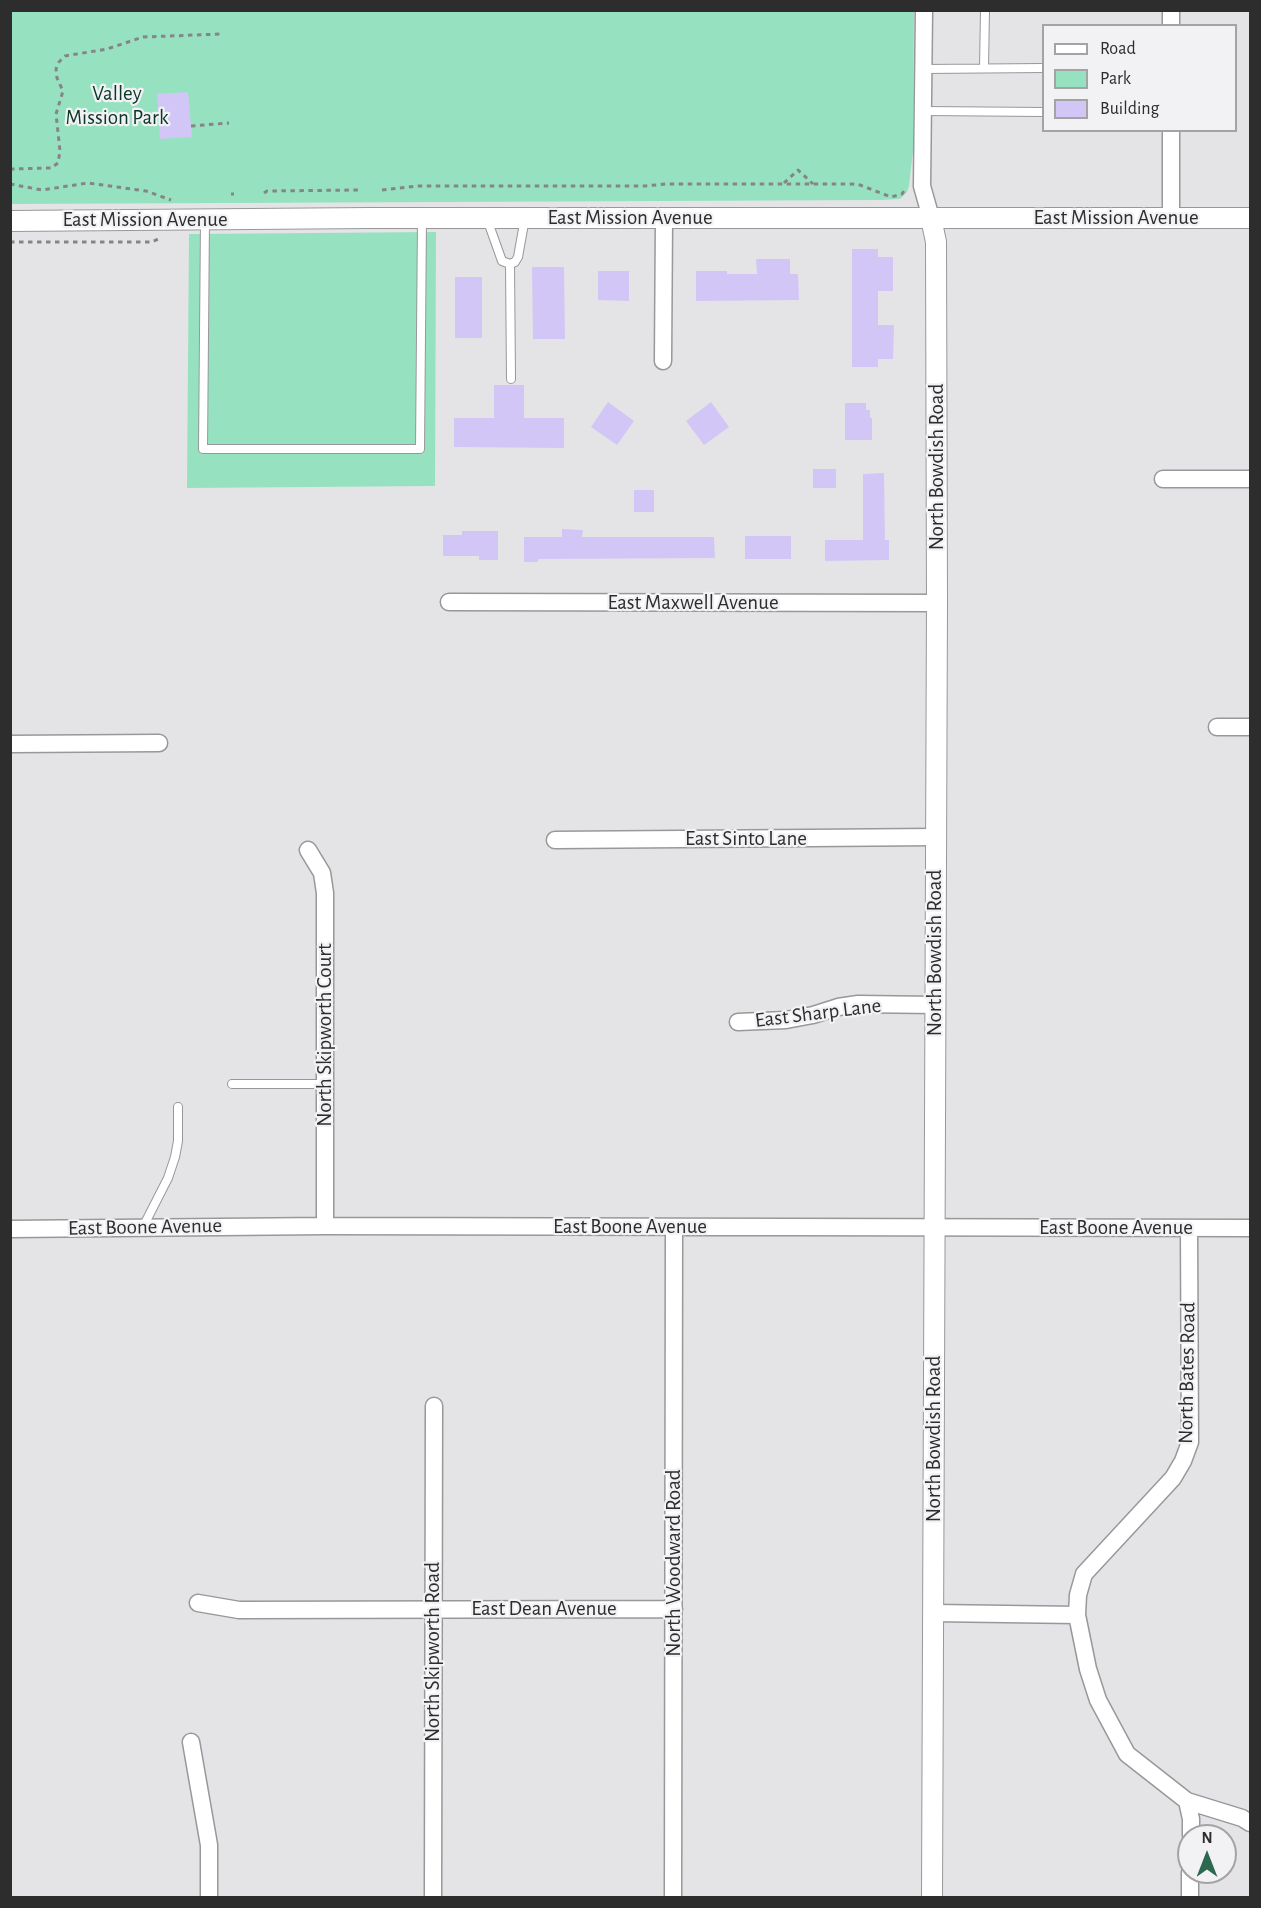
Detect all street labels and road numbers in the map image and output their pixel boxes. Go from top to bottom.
street label: East Mission Avenue [547,205,713,231]
street label: East Mission Avenue [1033,205,1199,231]
street label: East Mission Avenue [62,207,228,233]
street label: North Bowdish Road [924,384,950,550]
street label: East Maxwell Avenue [607,590,779,616]
street label: East Sinto Lane [685,826,807,852]
street label: North Bowdish Road [922,870,948,1036]
street label: North Skipworth Court [312,943,338,1127]
street label: East Sharp Lane [753,993,883,1033]
street label: East Boone Avenue [68,1213,222,1241]
street label: East Boone Avenue [553,1214,707,1240]
street label: East Boone Avenue [1039,1215,1193,1241]
street label: North Bates Road [1173,1302,1201,1444]
street label: North Bowdish Road [921,1356,947,1522]
street label: North Woodward Road [661,1469,687,1657]
street label: North Skipworth Road [420,1562,446,1742]
street label: East Dean Avenue [471,1596,617,1622]

